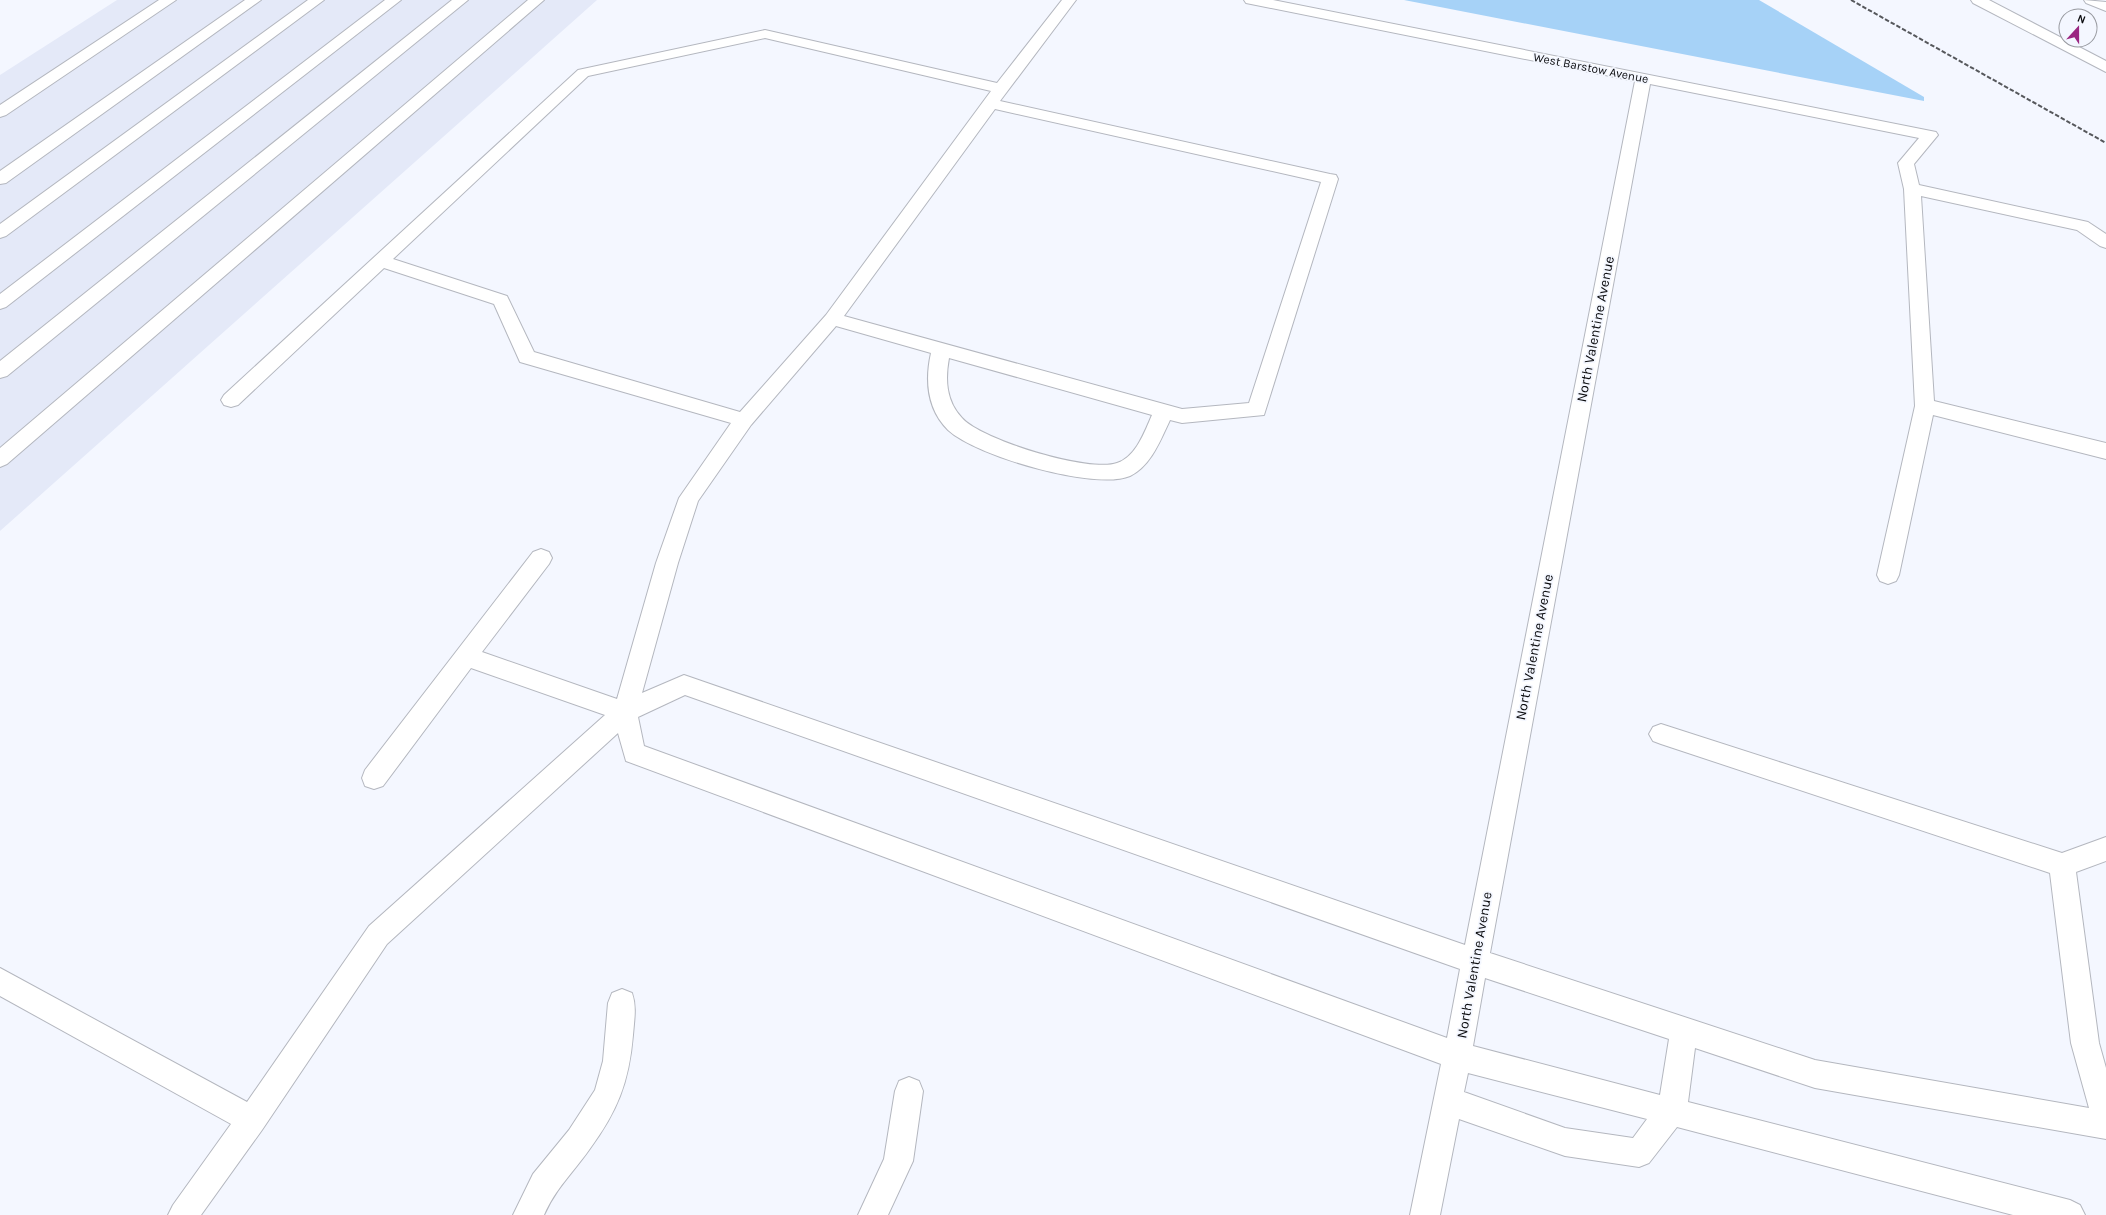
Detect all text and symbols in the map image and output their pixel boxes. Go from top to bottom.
north arrow [2058,8,2098,48]
text: N [2075,12,2087,27]
street label: West Barstow Avenue [1532,50,1650,86]
street label: North Valentine Avenue [1573,255,1618,404]
street label: North Valentine Avenue [1512,573,1557,722]
street label: North Valentine Avenue [1453,890,1496,1040]

